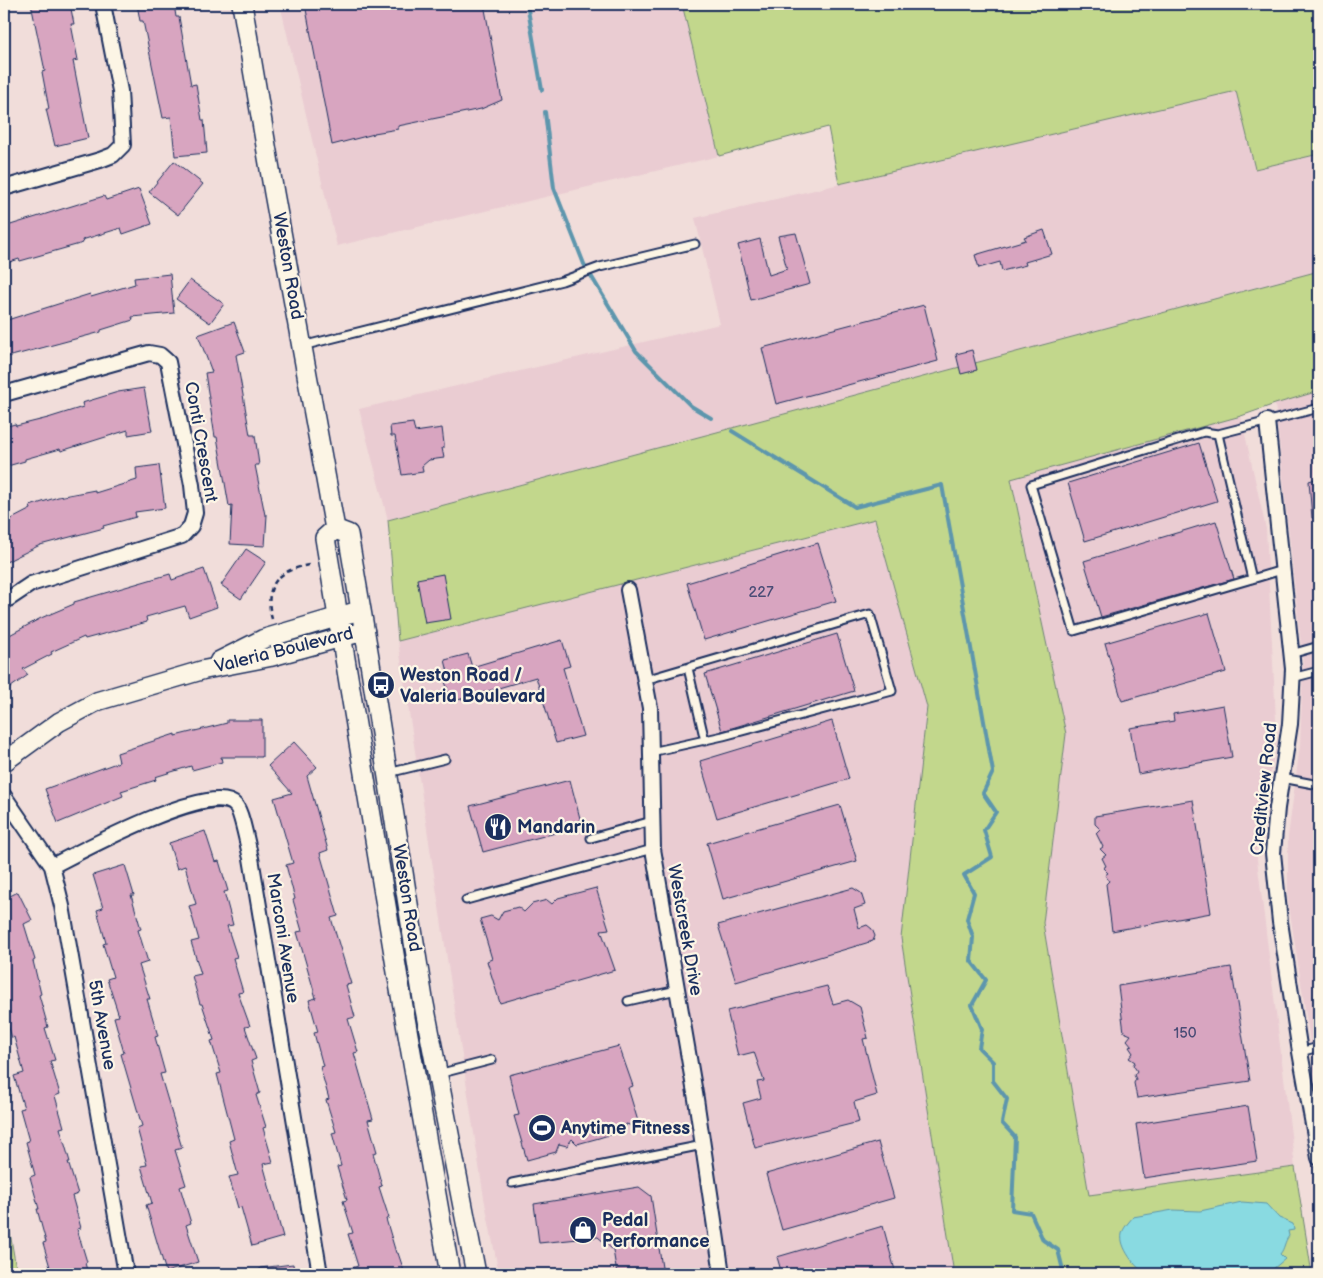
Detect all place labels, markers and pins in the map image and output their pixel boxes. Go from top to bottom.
place label: Weston Road / Valeria Boulevard [400,665,545,707]
bus stop icon: Weston Road / Valeria Boulevard [366,670,396,700]
restaurant icon: Mandarin [483,812,513,842]
place label: Mandarin [517,817,595,838]
sports icon: Anytime Fitness [527,1113,557,1143]
place label: Anytime Fitness [560,1118,690,1139]
place label: Pedal Performance [602,1210,710,1252]
shop icon: Pedal Performance [568,1215,598,1245]

